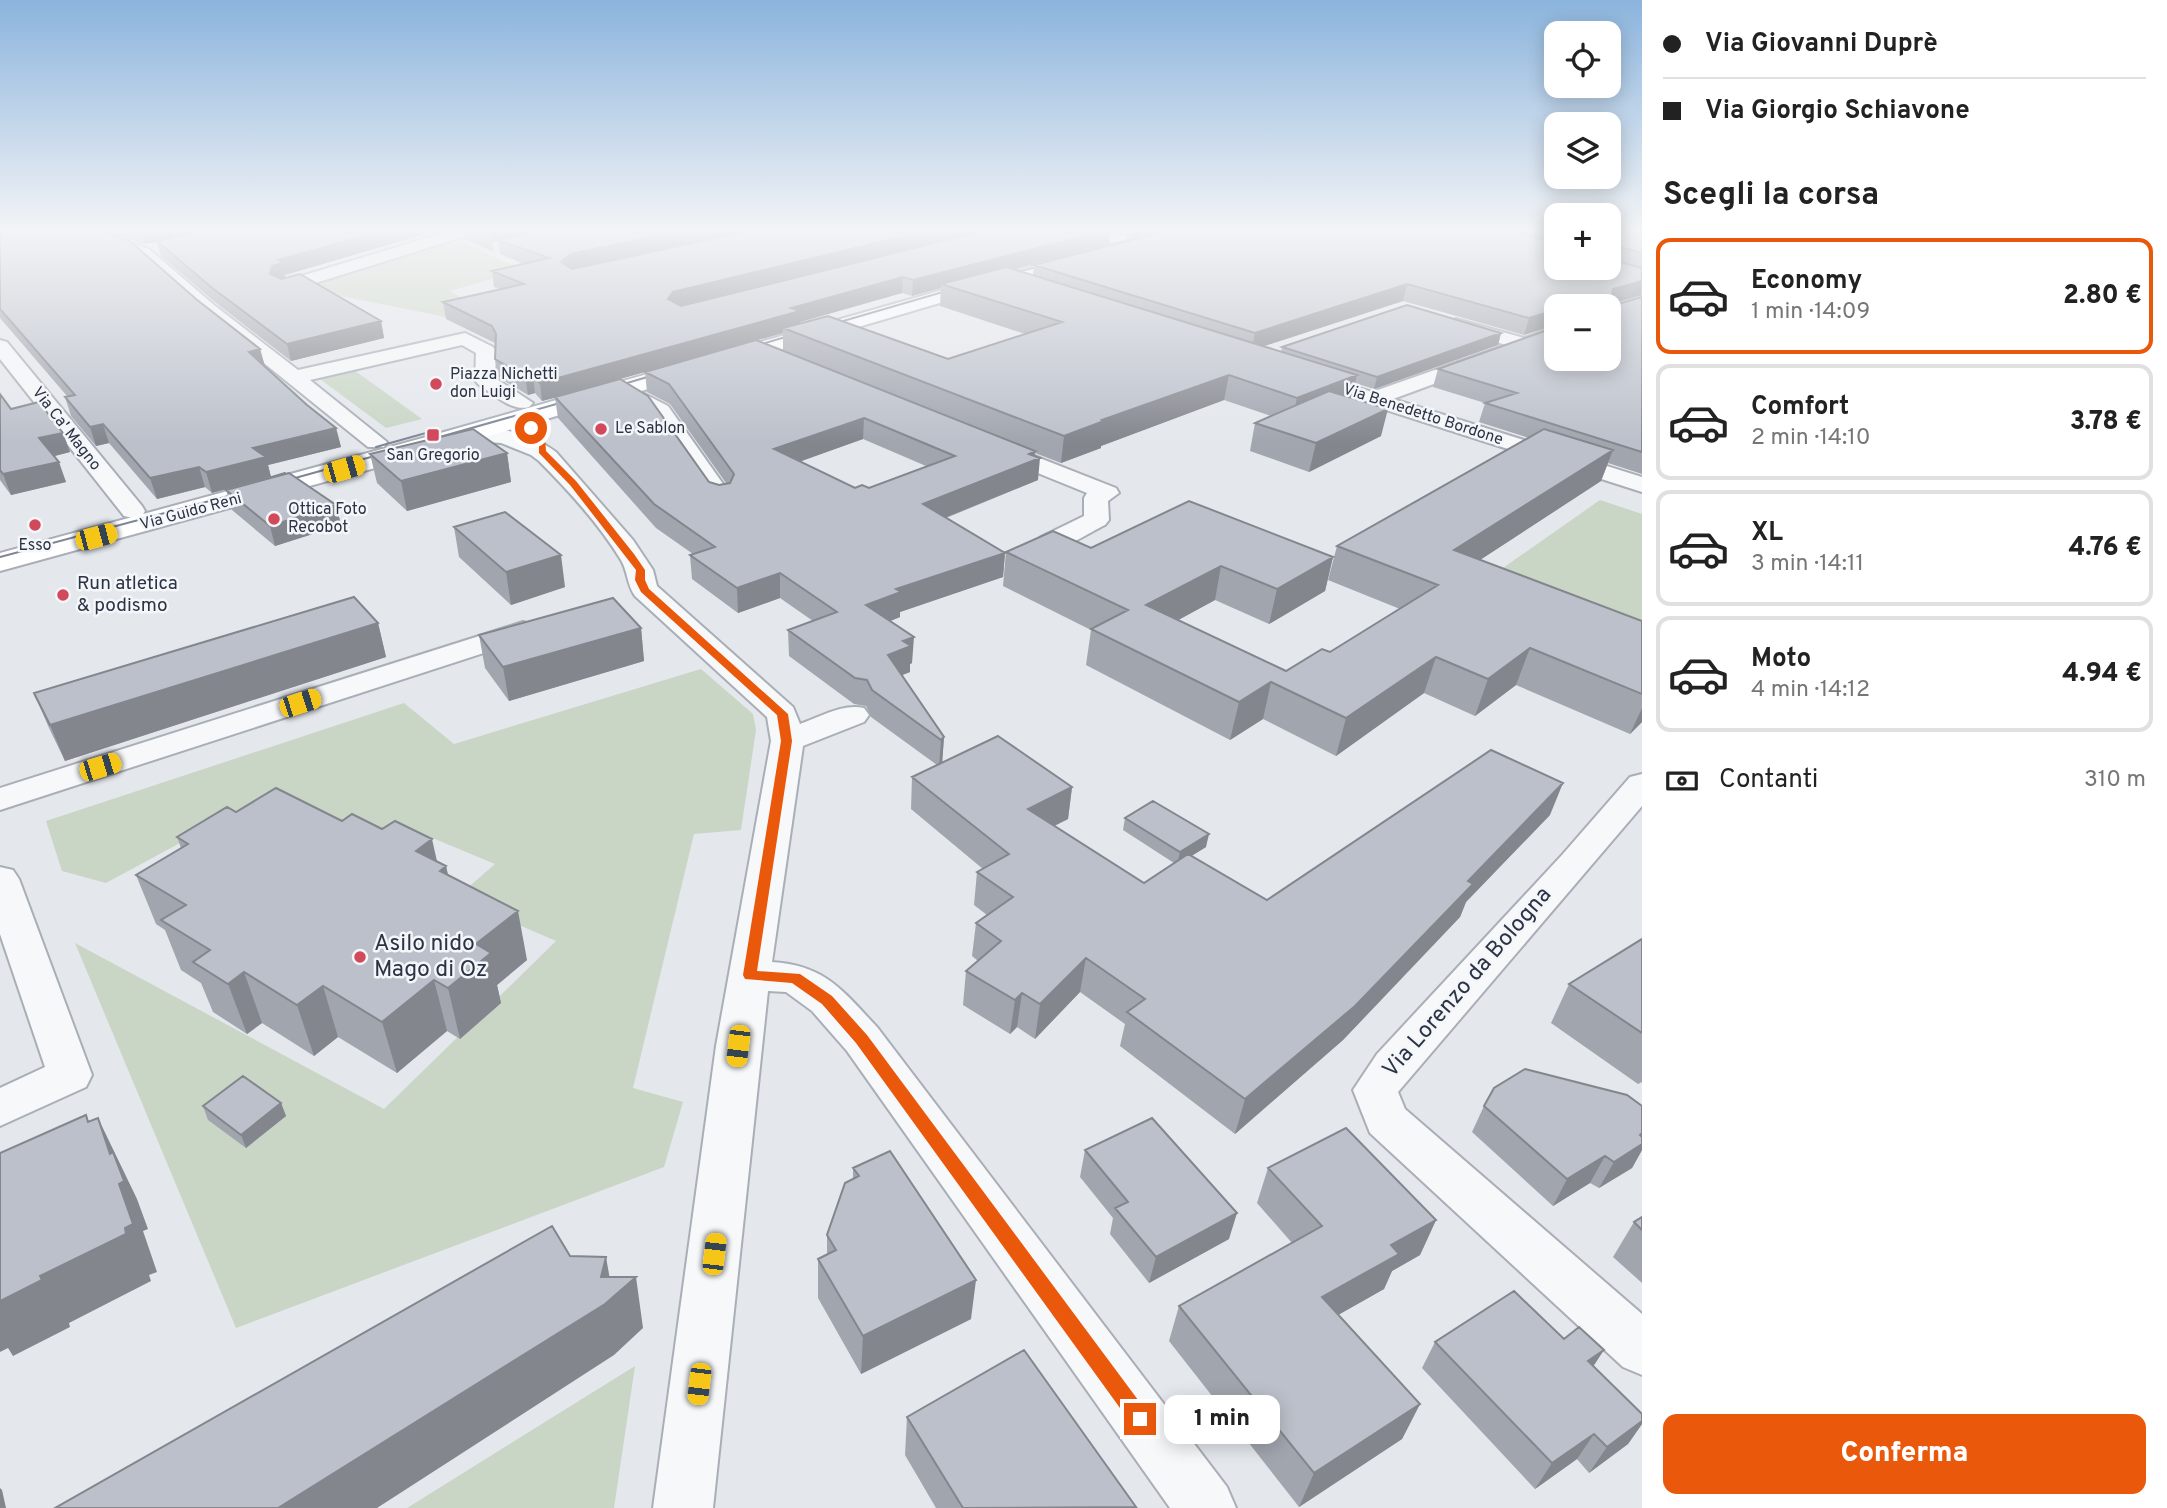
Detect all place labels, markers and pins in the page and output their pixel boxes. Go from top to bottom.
place label: Piazza Nichetti don Luigi [450,365,558,403]
marker: Piazza Nichetti don Luigi [428,376,444,392]
place label: Le Sablon [615,419,685,439]
marker: Le Sablon [593,421,609,437]
marker: San Gregorio [425,427,441,443]
place label: San Gregorio [386,446,480,466]
place label: Ottica Foto Recobot [288,500,367,538]
marker: Ottica Foto Recobot [266,511,282,527]
marker: Esso [27,517,43,533]
place label: Esso [18,536,52,556]
place label: Run atletica & podismo [77,572,178,618]
marker: Run atletica & podismo [55,587,71,603]
place label: Asilo nido Mago di Oz [374,930,487,985]
marker: Asilo nido Mago di Oz [352,949,368,965]

